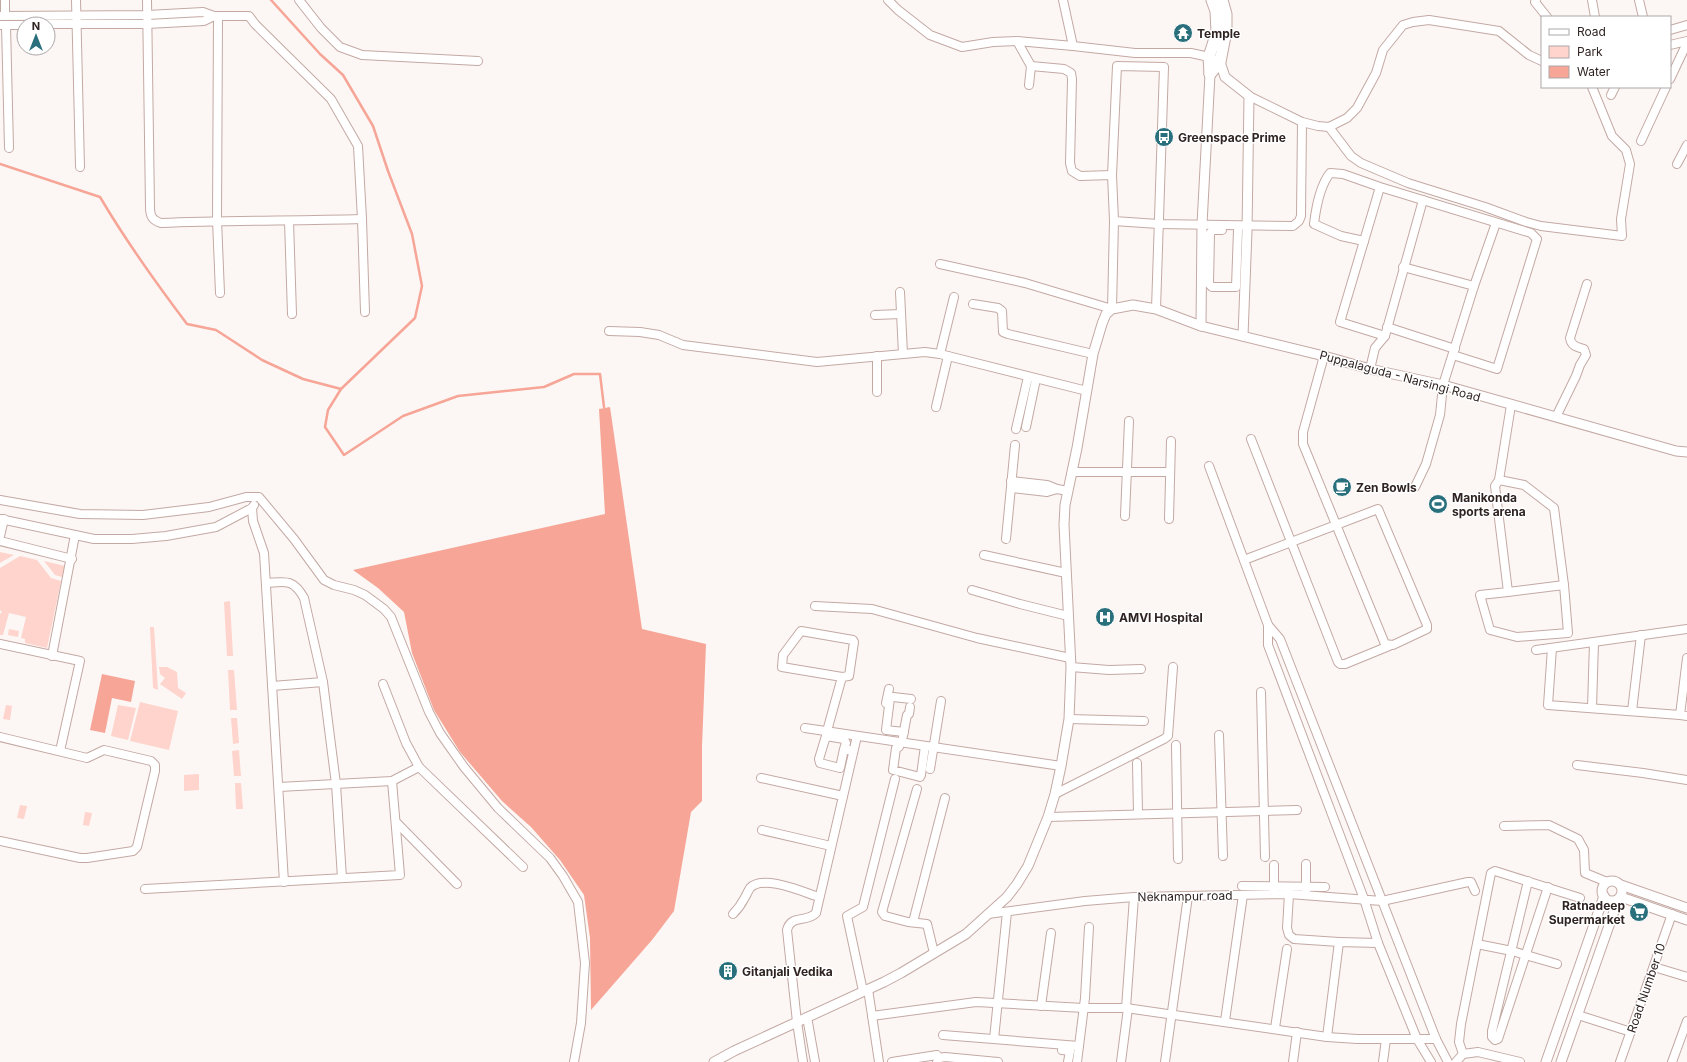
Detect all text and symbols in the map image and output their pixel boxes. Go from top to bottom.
north arrow [16,16,56,56]
legend [1541,16,1671,88]
text: N [32,19,40,33]
temple icon: Temple [1172,22,1194,44]
text: Road [1577,24,1606,39]
place label: Temple [1197,26,1240,41]
text: Park [1577,44,1603,59]
text: Water [1577,64,1611,79]
bus stop icon: Greenspace Prime [1153,126,1175,148]
place label: Greenspace Prime [1178,130,1286,145]
street label: Puppalaguda - Narsingi Road [1318,347,1482,405]
cafe icon: Zen Bowls [1331,476,1353,498]
place label: Zen Bowls [1356,480,1417,495]
place label: Manikonda sports arena [1452,490,1526,519]
sports icon: Manikonda sports arena [1427,493,1449,515]
hospital icon: AMVI Hospital [1094,606,1116,628]
place label: AMVI Hospital [1119,610,1203,625]
street label: Neknampur road [1137,888,1233,904]
place label: Ratnadeep Supermarket [1549,898,1626,927]
supermarket icon: Ratnadeep Supermarket [1628,901,1650,923]
street label: Road Number 10 [1624,941,1668,1035]
building icon: Gitanjali Vedika [717,960,739,982]
place label: Gitanjali Vedika [742,964,833,979]

